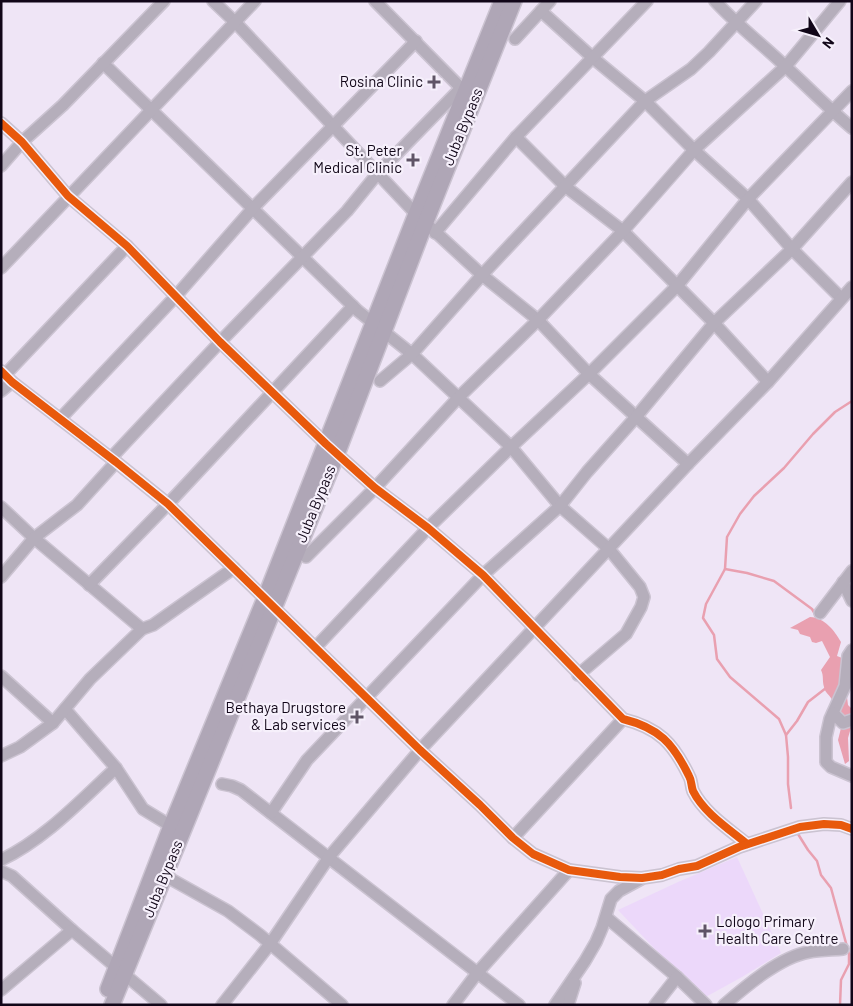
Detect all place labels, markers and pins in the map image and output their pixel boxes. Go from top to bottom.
place label: Rosina Clinic [340,72,423,90]
marker: Rosina Clinic [427,75,441,89]
place label: St. Peter Medical Clinic [313,141,403,176]
marker: St. Peter Medical Clinic [406,153,420,167]
place label: Bethaya Drugstore & Lab services [225,698,346,733]
marker: Bethaya Drugstore & Lab services [350,710,364,724]
place label: Lologo Primary Health Care Centre [716,912,838,947]
marker: Lologo Primary Health Care Centre [698,924,712,938]

